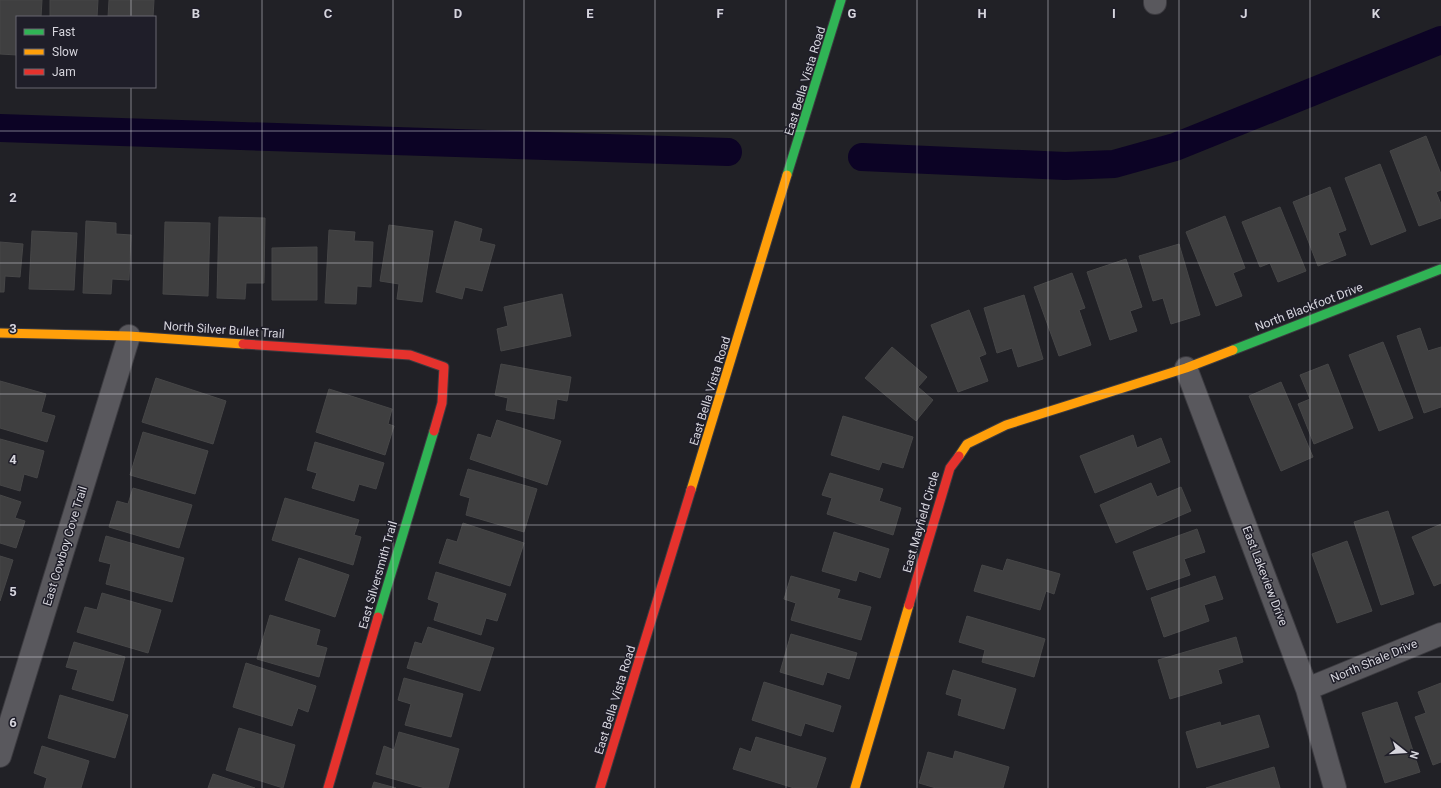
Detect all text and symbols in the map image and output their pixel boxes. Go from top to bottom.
text: B [192,6,200,21]
text: C [324,6,333,21]
text: D [454,6,462,21]
text: E [586,6,594,21]
text: F [716,6,724,21]
text: G [848,6,857,21]
text: H [977,6,987,21]
text: I [1112,6,1116,21]
text: J [1240,6,1248,21]
text: K [1372,6,1381,21]
legend [16,16,156,88]
text: Fast [52,25,75,39]
street label: East Bella Vista Road [782,25,828,137]
text: Slow [52,45,78,59]
text: Jam [52,65,76,79]
text: 2 [9,190,17,205]
street label: North Blackfoot Drive [1253,280,1365,334]
street label: North Silver Bullet Trail [163,319,285,341]
text: 3 [9,321,17,336]
street label: East Bella Vista Road [687,335,733,447]
text: 4 [9,452,17,467]
street label: East Mayfield Circle [900,470,942,574]
street label: East Cowboy Cove Trail [40,484,90,608]
street label: East Silversmith Trail [356,520,400,630]
street label: East Lakeview Drive [1240,524,1290,628]
text: 5 [9,584,17,599]
street label: North Shale Drive [1329,636,1419,686]
street label: East Bella Vista Road [592,644,638,756]
text: 6 [9,715,17,730]
north arrow [1385,732,1425,772]
text: N [1407,749,1421,761]

